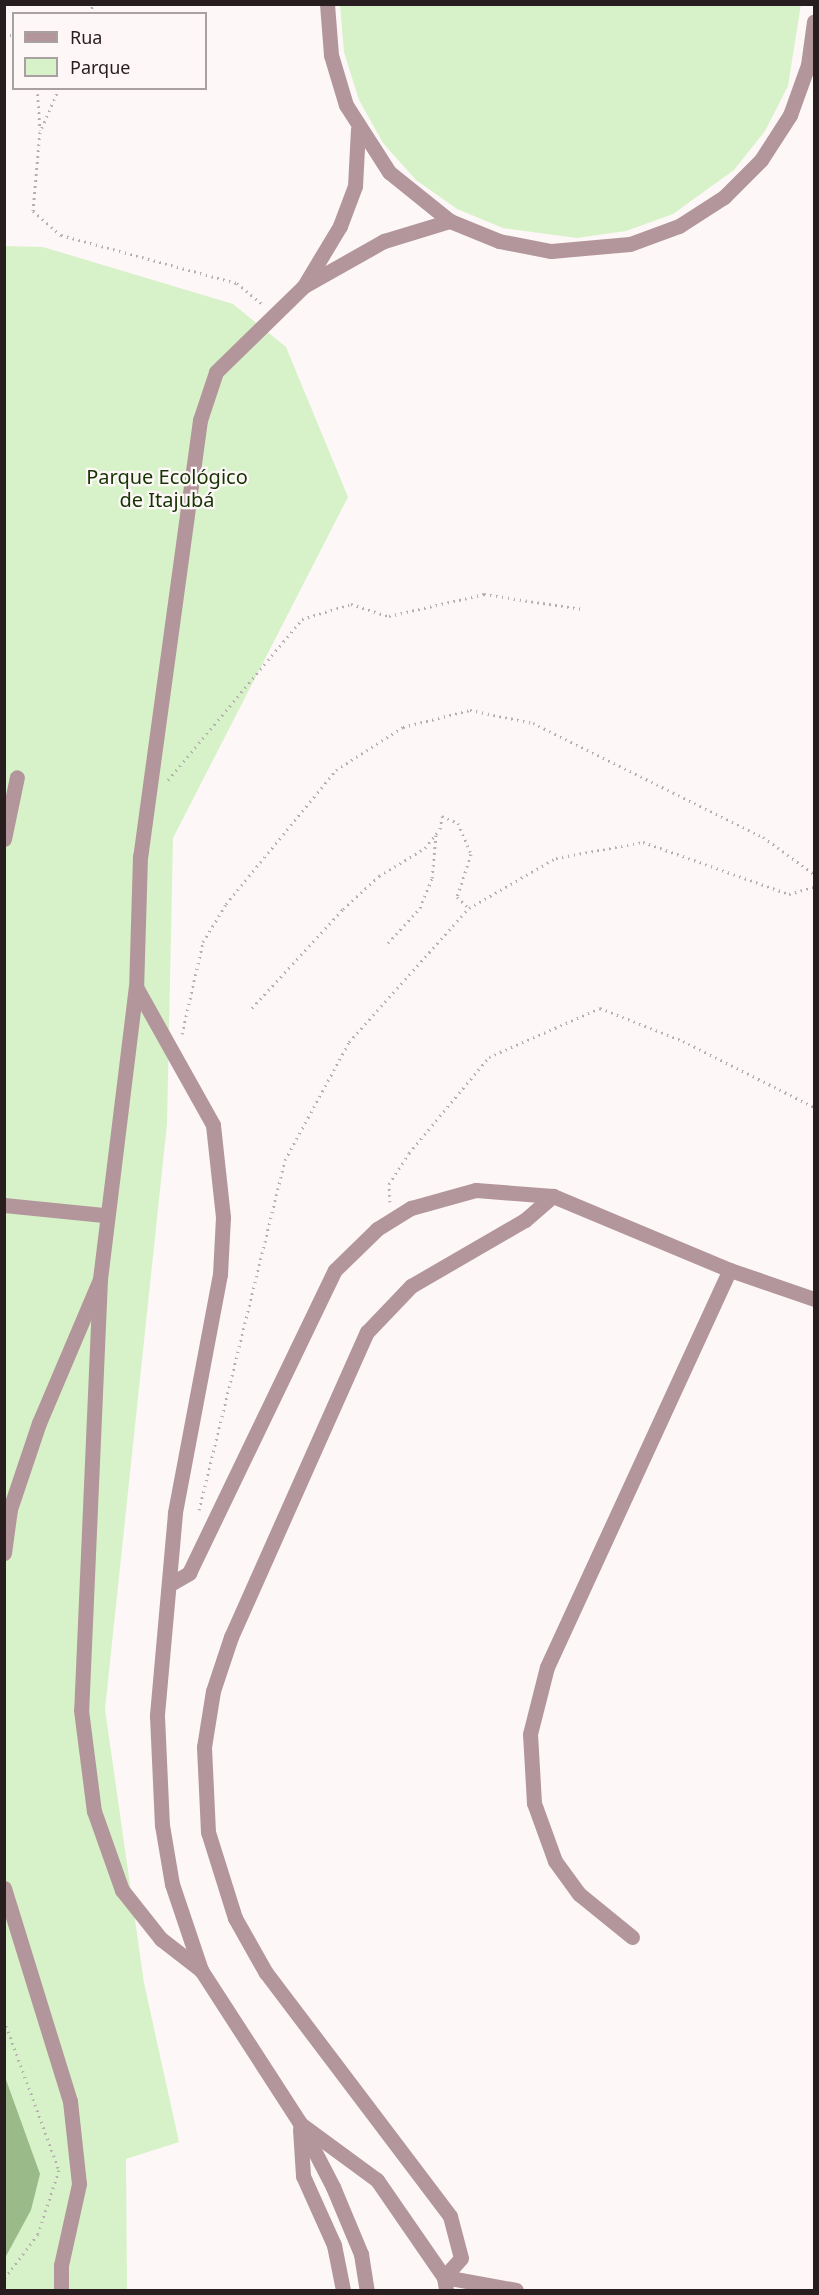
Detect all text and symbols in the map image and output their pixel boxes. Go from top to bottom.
legend [12,12,207,90]
text: Rua [70,25,102,49]
text: Parque [70,55,130,79]
park label: Parque Ecológico de Itajubá [86,465,248,512]

